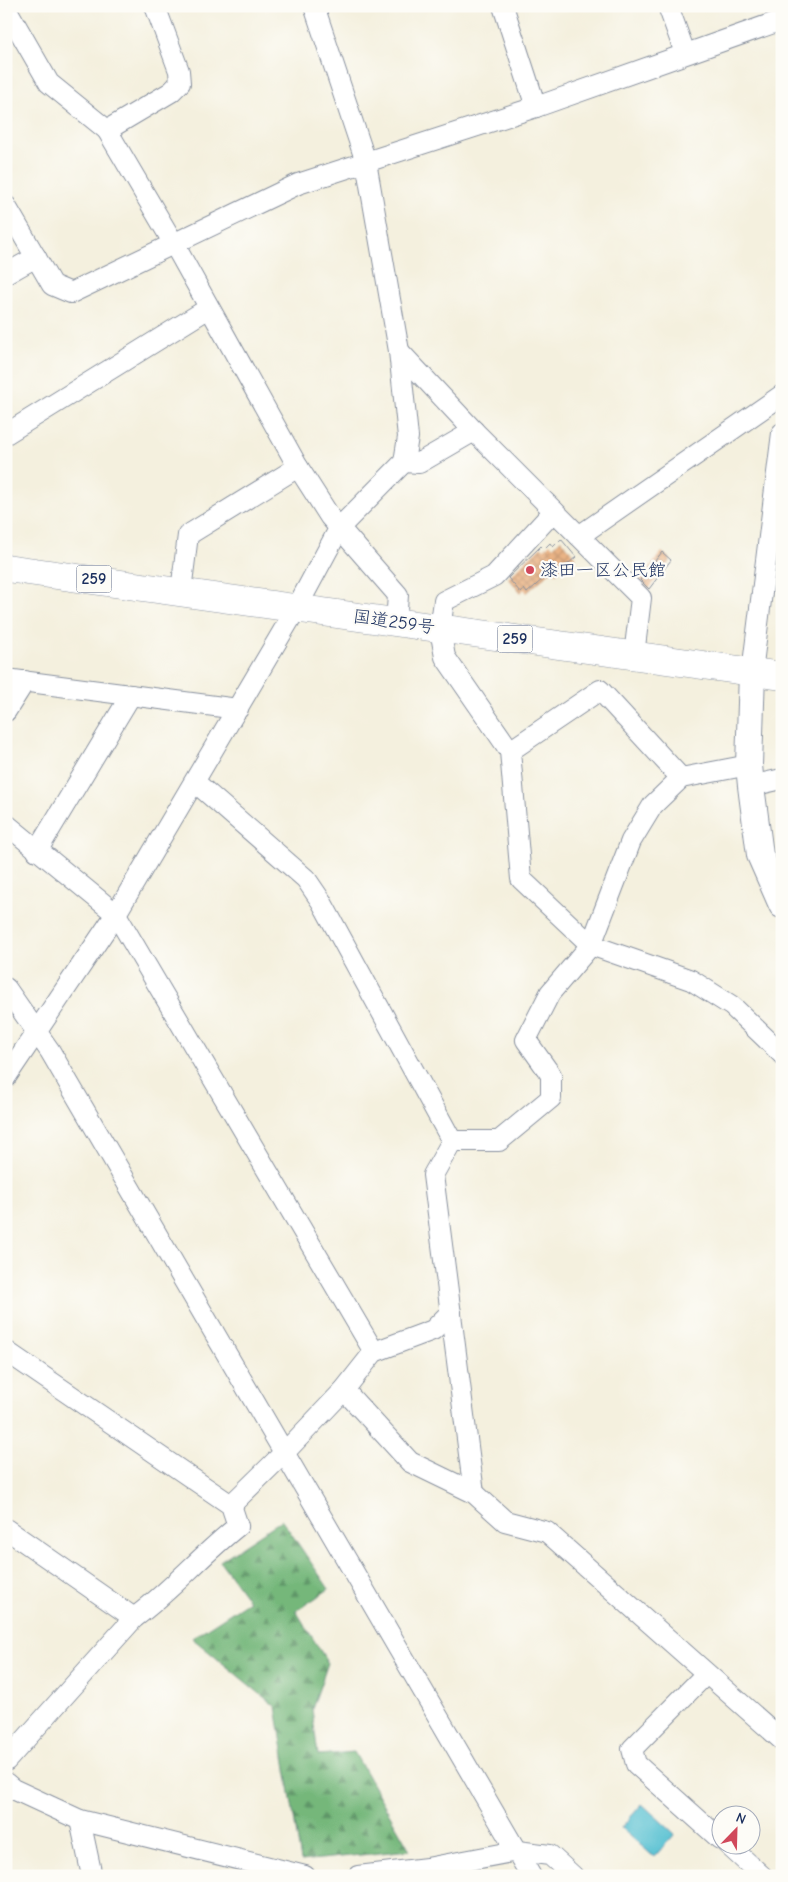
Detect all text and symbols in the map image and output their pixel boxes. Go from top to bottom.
place label: 漆田一区公民館 [540,560,666,581]
marker: 漆田一区公民館 [524,564,536,576]
road number: 259 [76,566,112,592]
street label: 国道259号 [352,606,436,638]
road number: 259 [498,626,532,652]
north arrow [710,1804,760,1854]
text: N [733,1809,748,1828]

